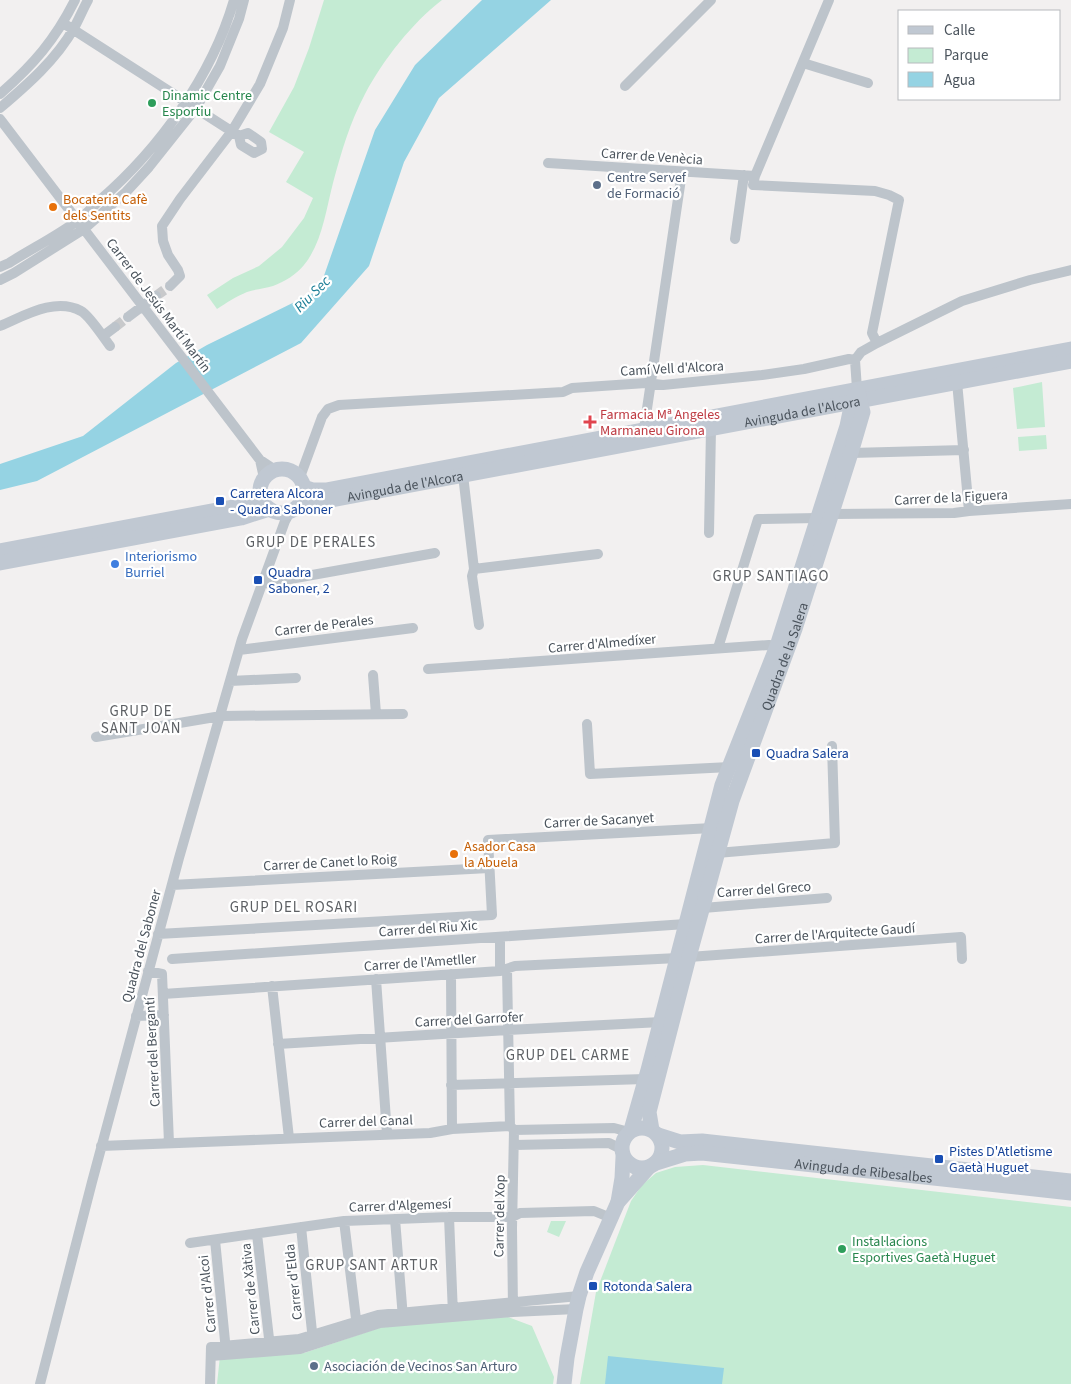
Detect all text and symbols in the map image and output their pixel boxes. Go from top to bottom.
legend [898,10,1061,100]
text: Calle [944,20,975,41]
text: Parque [944,45,988,66]
text: Agua [944,70,975,91]
place label: Dinamic Centre Esportiu [162,86,252,122]
marker: Dinamic Centre Esportiu [146,97,158,109]
street label: Carrer de Venècia [600,143,704,171]
place label: Centre Servef de Formació [607,168,687,204]
marker: Centre Servef de Formació [591,179,603,191]
place label: Bocateria Cafè dels Sentits [63,190,148,226]
marker: Bocateria Cafè dels Sentits [47,201,59,213]
street label: Carrer de Jesús Martí Martín [101,234,215,377]
water label: Riu Sec [289,271,336,317]
street label: Camí Vell d'Alcora [620,356,724,382]
street label: Avinguda de l'Alcora [743,392,862,433]
place label: Farmacia Mª Angeles Marmaneu Girona [600,405,720,441]
marker: Farmacia Mª Angeles Marmaneu Girona [584,416,596,428]
street label: Avinguda de l'Alcora [346,466,465,508]
place label: Carretera Alcora - Quadra Saboner [230,484,333,520]
street label: Carrer de la Figuera [894,485,1008,511]
marker: Carretera Alcora - Quadra Saboner [214,495,226,507]
district label: GRUP DE PERALES [246,532,376,553]
place label: Interiorismo Burriel [125,547,197,583]
marker: Interiorismo Burriel [109,558,121,570]
place label: Quadra Saboner, 2 [268,563,330,599]
district label: GRUP SANTIAGO [712,566,830,587]
marker: Quadra Saboner, 2 [252,574,264,586]
street label: Quadra de la Salera [757,600,814,714]
street label: Carrer de Perales [274,610,375,642]
street label: Carrer d'Almedíxer [547,629,657,659]
district label: GRUP DE SANT JOAN [101,701,181,739]
place label: Quadra Salera [766,744,849,764]
marker: Quadra Salera [750,747,762,759]
street label: Carrer de Sacanyet [543,808,655,834]
place label: Asador Casa la Abuela [464,837,536,873]
marker: Asador Casa la Abuela [448,848,460,860]
street label: Carrer de Canet lo Roig [263,850,397,876]
street label: Carrer del Greco [716,877,812,903]
street label: Quadra del Saboner [117,887,167,1005]
district label: GRUP DEL ROSARI [230,897,358,918]
street label: Carrer del Riu Xic [378,916,479,942]
street label: Carrer de l'Arquitecte Gaudí [754,918,916,950]
street label: Carrer de l'Ametller [363,949,477,977]
street label: Carrer del Bergantí [140,996,166,1107]
street label: Carrer del Garrofer [414,1007,524,1033]
district label: GRUP DEL CARME [506,1045,630,1066]
street label: Carrer del Canal [319,1110,414,1134]
place label: Pistes D'Atletisme Gaetà Huguet [949,1142,1053,1178]
marker: Pistes D'Atletisme Gaetà Huguet [933,1153,945,1165]
street label: Avinguda de Ribesalbes [794,1154,933,1189]
street label: Carrer del Xop [489,1174,511,1258]
street label: Carrer d'Algemesí [348,1194,452,1218]
place label: Instal·lacions Esportives Gaetà Huguet [852,1232,996,1268]
street label: Carrer de Xàtiva [236,1242,266,1336]
street label: Carrer d'Elda [280,1243,308,1321]
marker: Instal·lacions Esportives Gaetà Huguet [836,1243,848,1255]
street label: Carrer d'Alcoi [194,1254,222,1334]
district label: GRUP SANT ARTUR [305,1255,439,1276]
place label: Rotonda Salera [603,1277,692,1297]
marker: Rotonda Salera [587,1280,599,1292]
place label: Asociación de Vecinos San Arturo [324,1357,517,1377]
marker: Asociación de Vecinos San Arturo [308,1360,320,1372]

